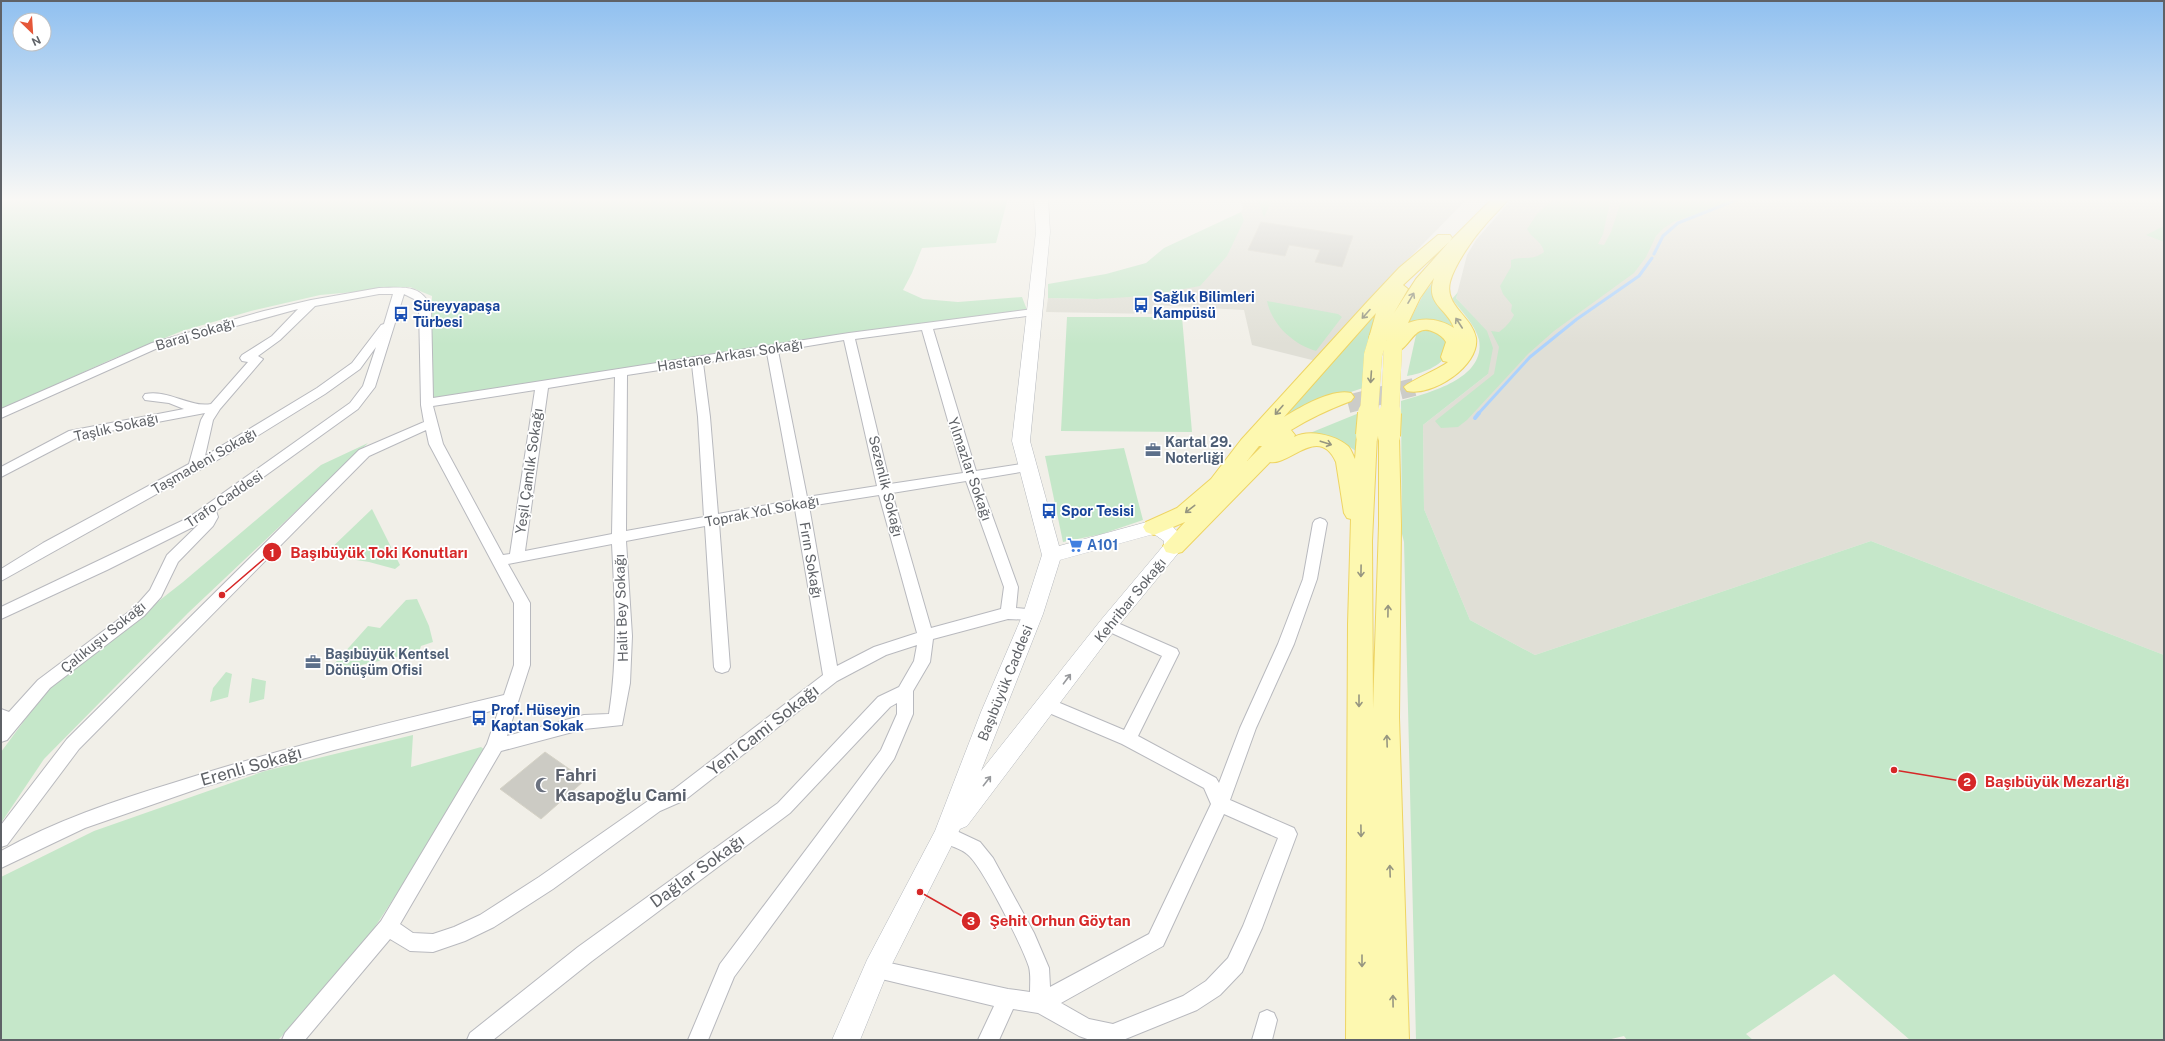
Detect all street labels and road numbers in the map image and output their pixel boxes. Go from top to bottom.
street label: Baraj Sokağı [153,314,237,354]
street label: Hastane Arkası Sokağı [656,336,804,374]
street label: Yeşil Çamlık Sokağı [512,407,546,535]
street label: Taşlık Sokağı [72,410,160,444]
street label: Yılmazlar Sokağı [945,415,995,523]
street label: Taşmadeni Sokağı [149,425,259,497]
street label: Sezenlik Sokağı [866,434,906,538]
street label: Trafo Caddesi [182,467,266,531]
street label: Toprak Yol Sokağı [704,492,820,530]
street label: Fırın Sokağı [796,521,826,599]
street label: Halit Bey Sokağı [611,554,631,662]
street label: Kehribar Sokağı [1091,555,1169,645]
street label: Çalıkuşu Sokağı [57,598,149,676]
street label: Başıbüyük Caddesi [974,623,1036,743]
street label: Yeni Cami Sokağı [703,680,823,780]
street label: Erenli Sokağı [198,742,304,790]
street label: Dağlar Sokağı [646,830,748,912]

